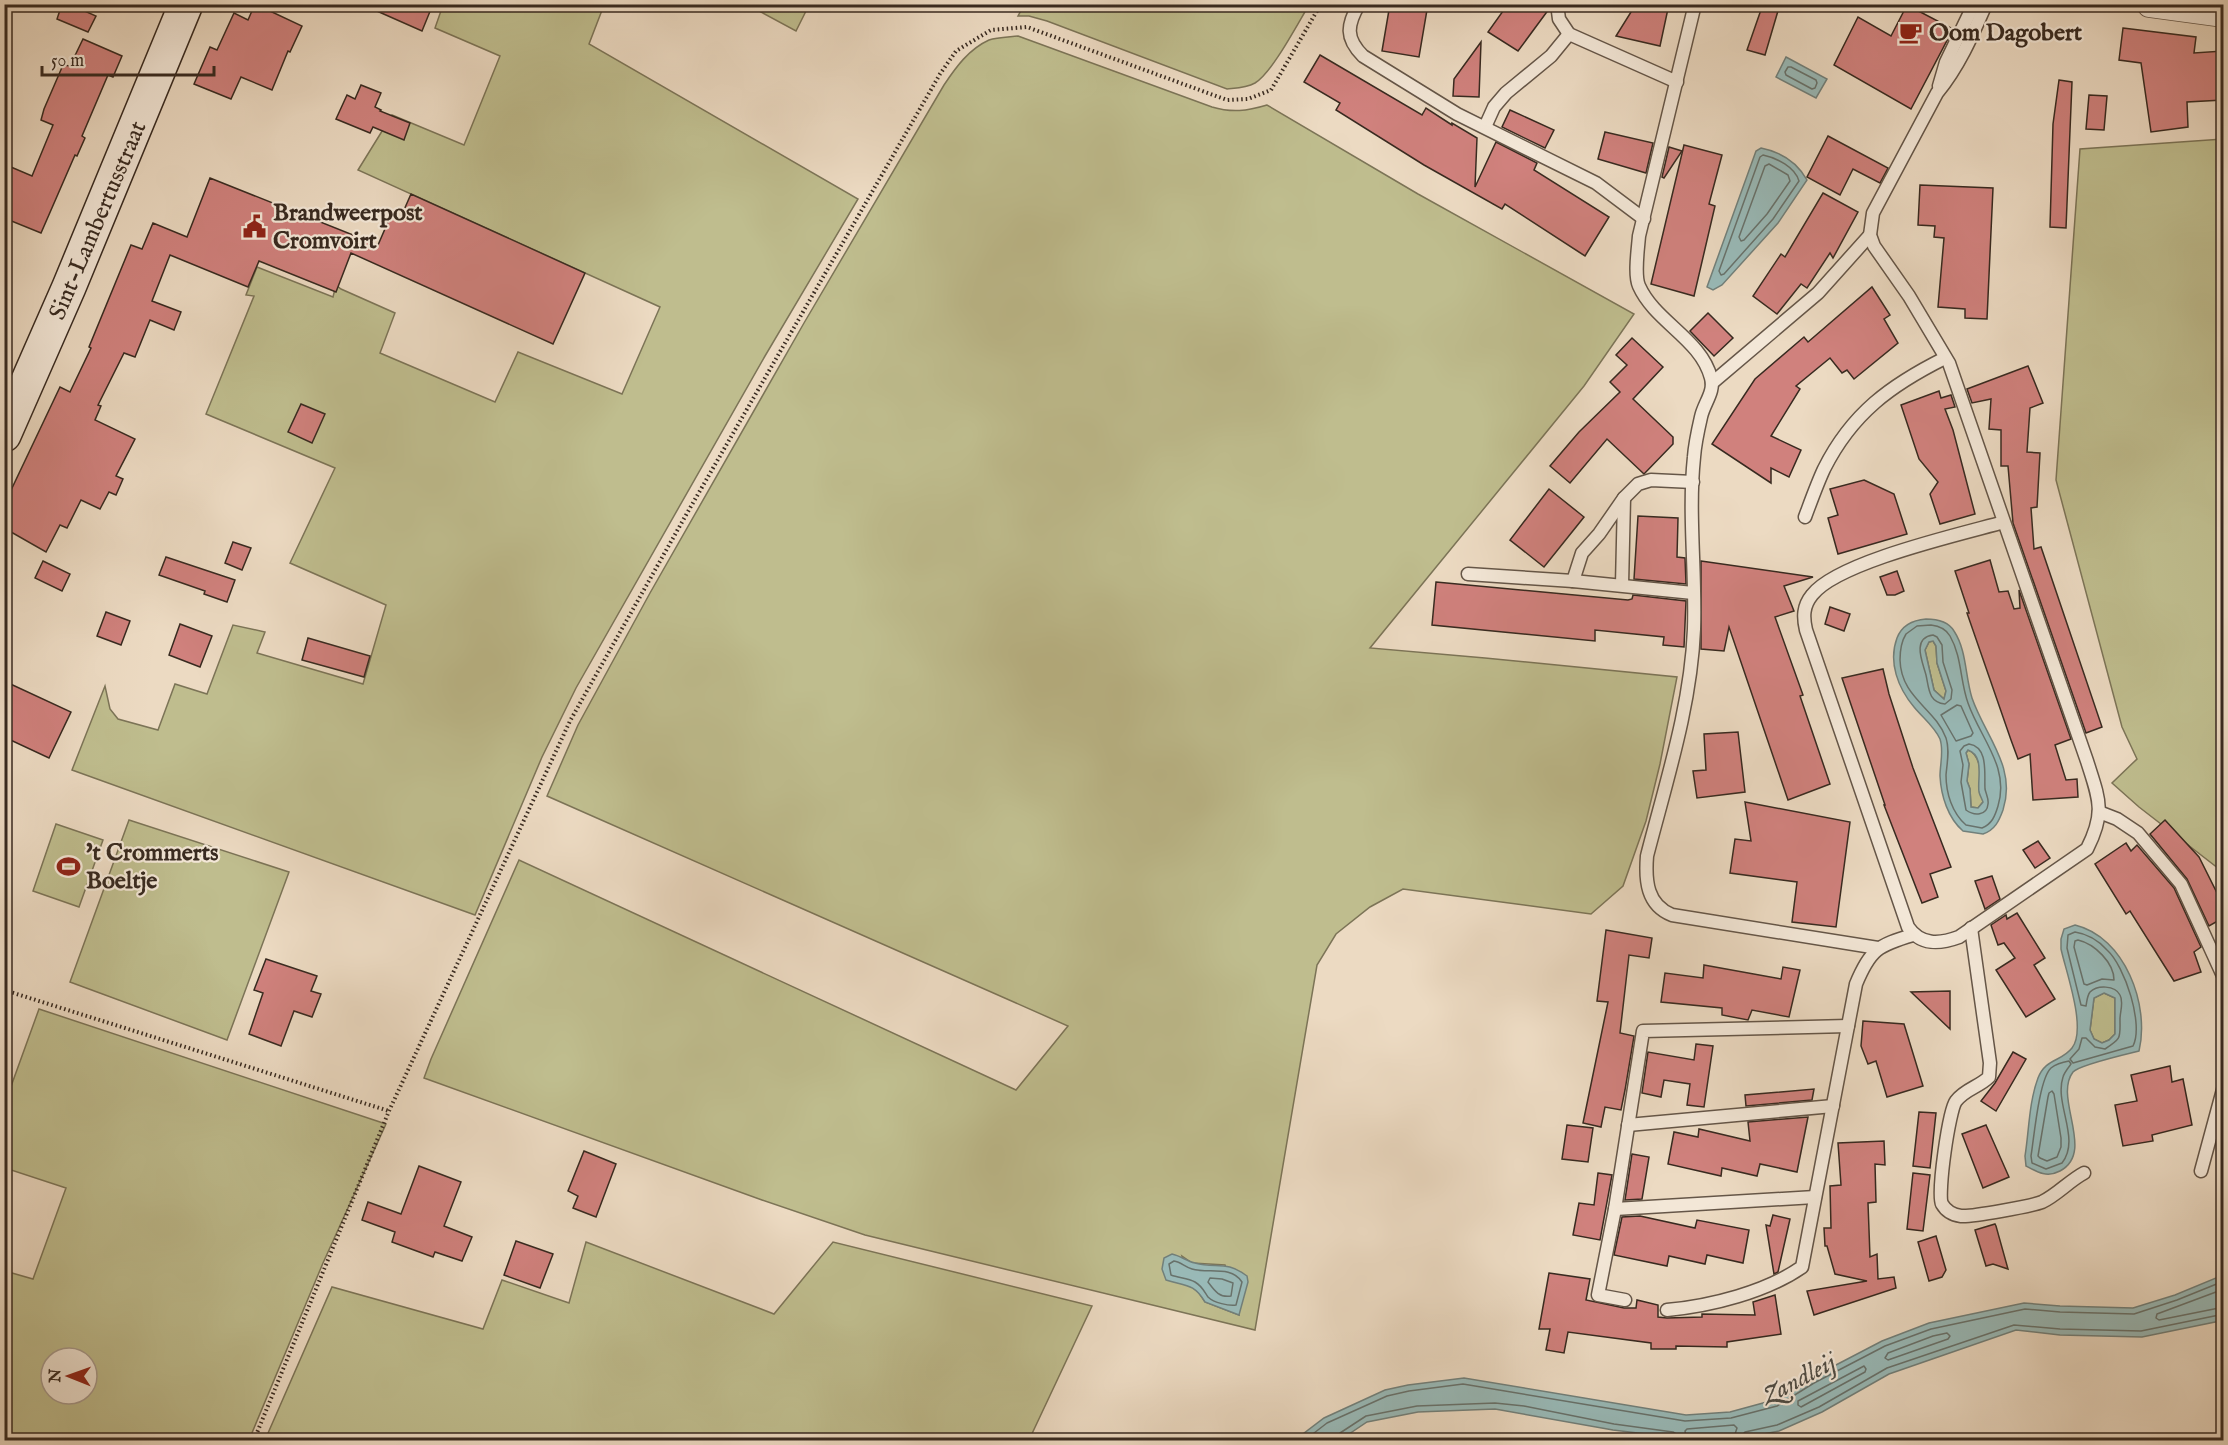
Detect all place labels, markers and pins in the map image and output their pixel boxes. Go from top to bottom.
place label: Oom Dagobert [1929,18,2083,49]
cafe icon: Oom Dagobert [1898,19,1924,45]
place label: Brandweerpost Cromvoirt [273,198,423,257]
public building icon: Brandweerpost Cromvoirt [242,213,268,239]
place label: 't Crommerts Boeltje [86,838,219,897]
sports icon: 't Crommerts Boeltje [55,853,81,879]

